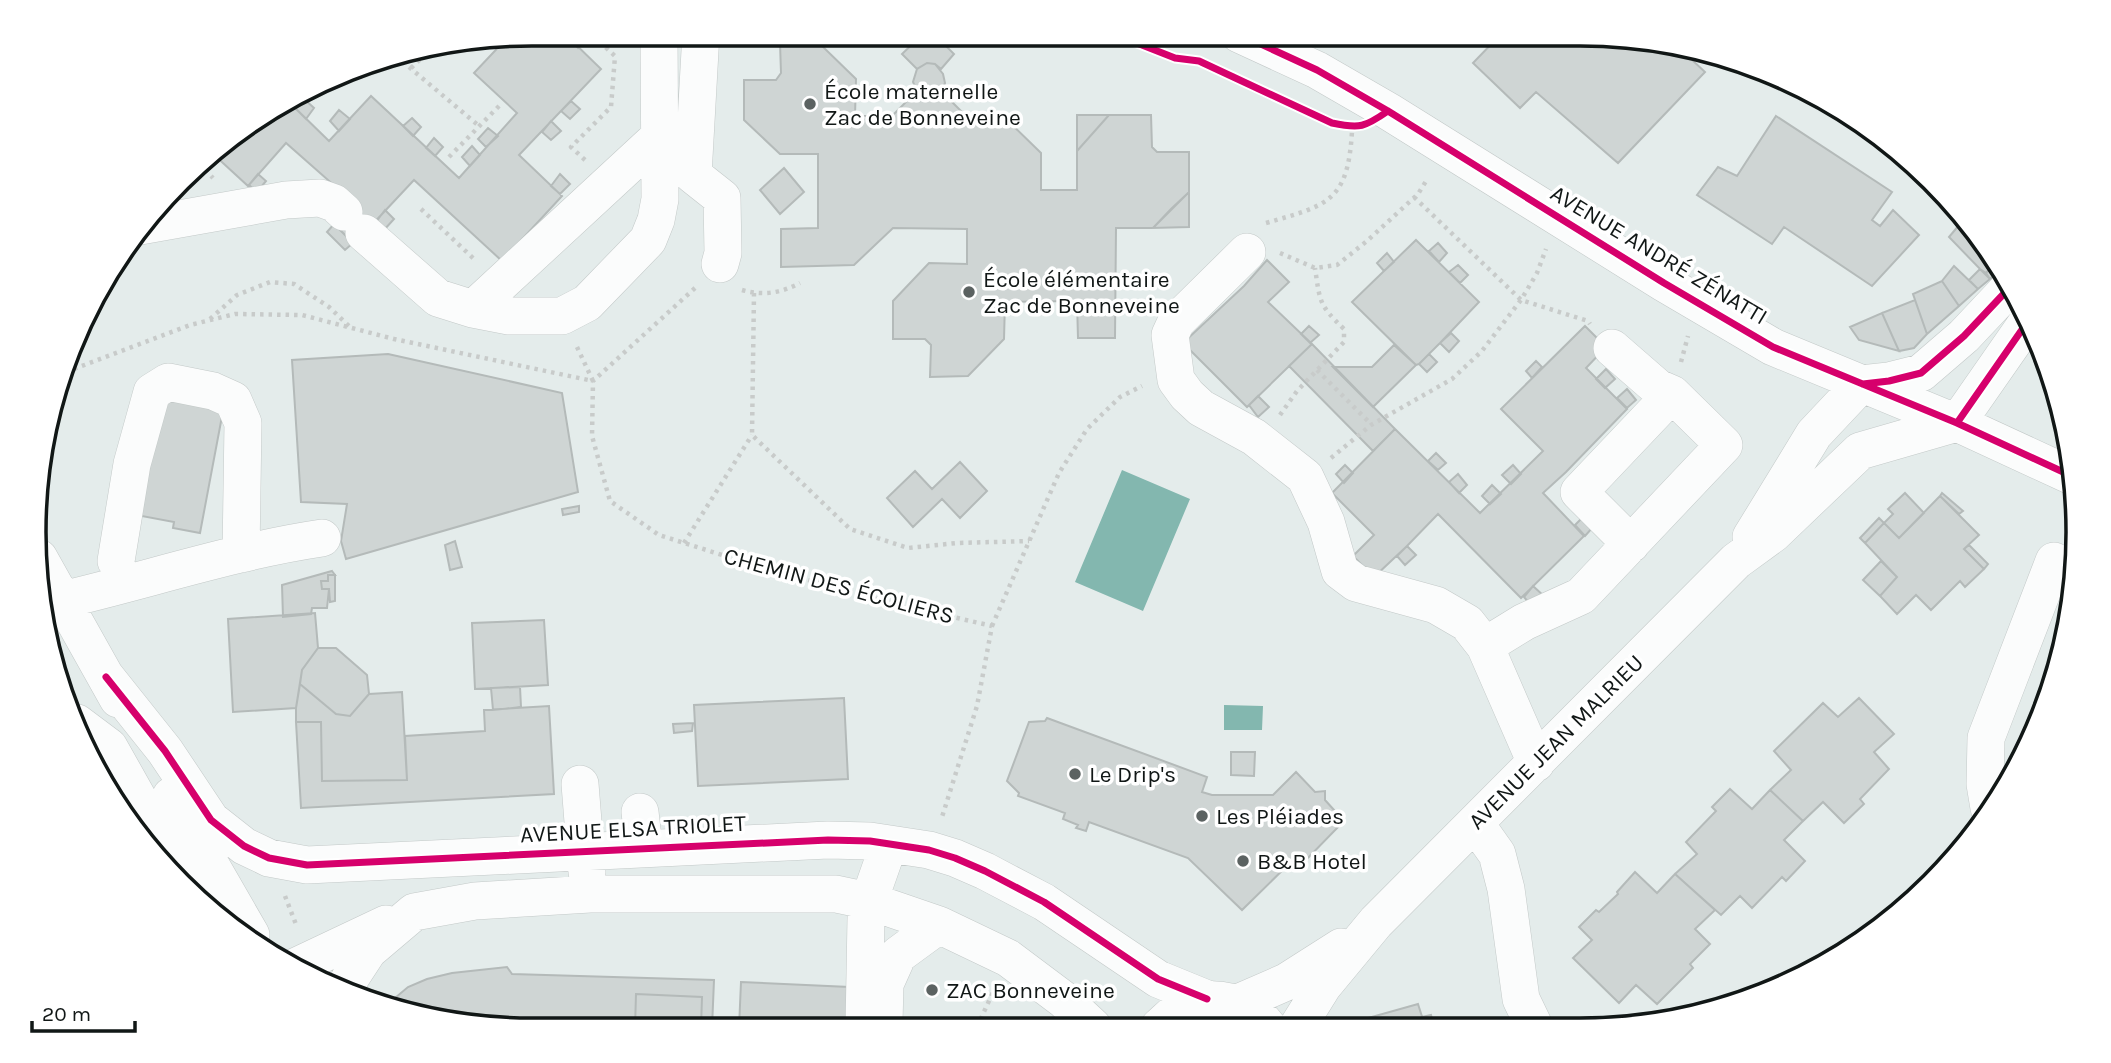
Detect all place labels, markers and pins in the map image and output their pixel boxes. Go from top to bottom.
place label: École maternelle Zac de Bonneveine [824,78,1021,131]
marker: École maternelle Zac de Bonneveine [802,96,818,112]
place label: École élémentaire Zac de Bonneveine [983,266,1180,319]
marker: École élémentaire Zac de Bonneveine [961,284,977,300]
place label: Le Drip's [1089,761,1176,788]
marker: Le Drip's [1067,766,1083,782]
place label: Les Pléiades [1216,803,1344,830]
marker: Les Pléiades [1194,808,1210,824]
place label: B&B Hotel [1257,848,1367,875]
marker: B&B Hotel [1235,853,1251,869]
place label: ZAC Bonneveine [946,977,1115,1004]
marker: ZAC Bonneveine [924,982,940,998]

